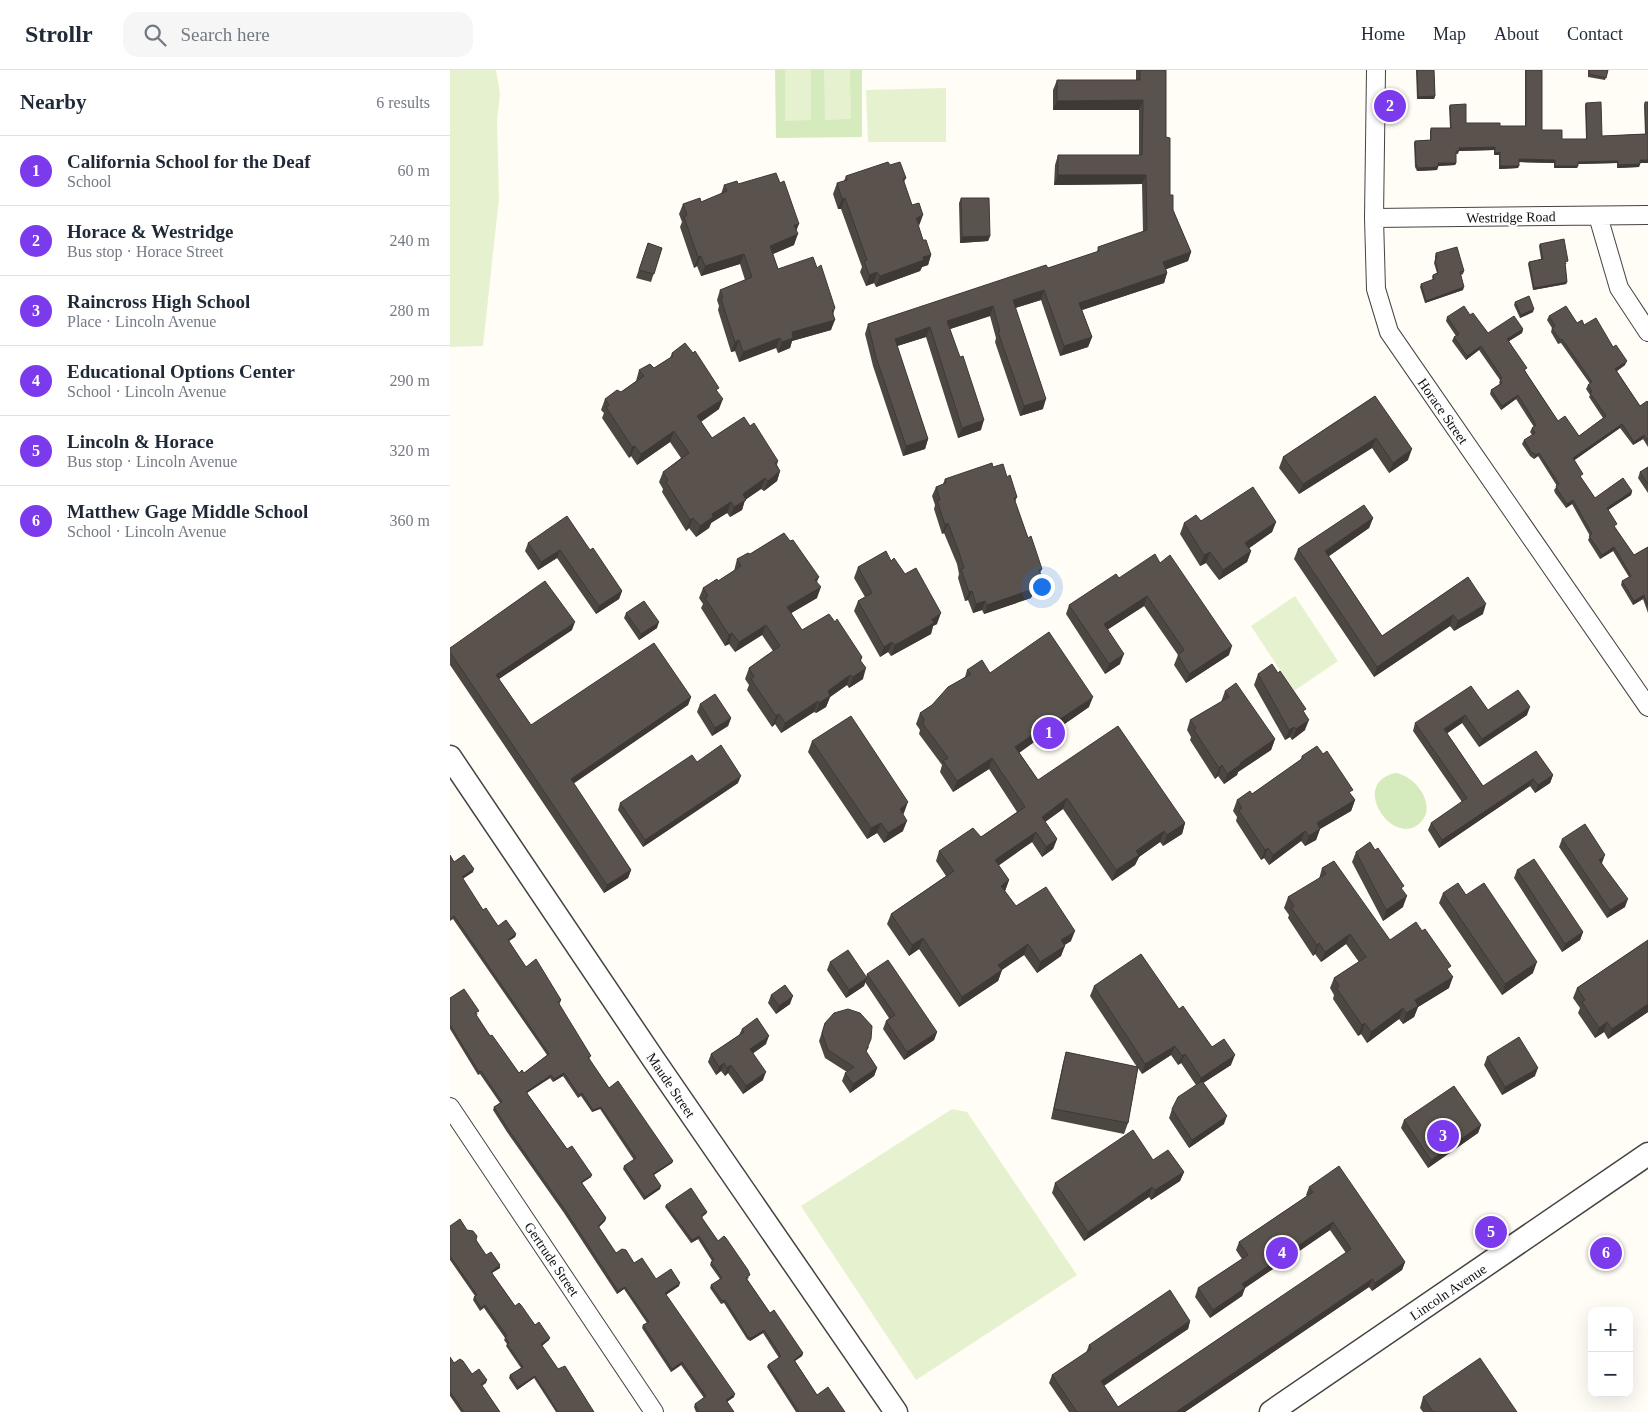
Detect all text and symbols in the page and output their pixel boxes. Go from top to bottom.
search box [123,12,473,57]
text: Strollr [25,21,93,47]
icon: search [141,21,169,49]
text: Search here [181,24,270,45]
text: Home [1361,24,1405,44]
text: Map [1433,24,1466,44]
text: About [1494,24,1539,44]
text: Contact [1567,24,1623,44]
pin: 2 [1374,87,1406,125]
text: Nearby [20,90,87,114]
text: 6 results [376,94,430,111]
text: California School for the Deaf [67,151,310,172]
text: 1 [32,162,40,179]
text: 60 m [398,162,430,179]
text: School [67,173,111,190]
street label: Westridge Road [1466,209,1556,226]
text: Horace & Westridge [67,221,233,242]
text: 2 [32,232,40,249]
text: 240 m [390,232,430,249]
text: Bus stop · Horace Street [67,243,223,260]
text: Raincross High School [67,291,250,312]
text: 3 [32,302,40,319]
text: 280 m [390,302,430,319]
text: Place · Lincoln Avenue [67,313,216,330]
text: Educational Options Center [67,361,295,382]
text: 4 [32,372,40,389]
text: 290 m [390,372,430,389]
street label: Horace Street [1414,376,1471,447]
text: School · Lincoln Avenue [67,383,226,400]
text: Lincoln & Horace [67,431,214,452]
text: 5 [32,442,40,459]
text: 320 m [390,442,430,459]
text: Bus stop · Lincoln Avenue [67,453,237,470]
text: Matthew Gage Middle School [67,501,308,522]
text: 6 [32,512,40,529]
text: 360 m [390,512,430,529]
text: School · Lincoln Avenue [67,523,226,540]
your location [1029,574,1055,600]
pin: 1 [1033,714,1065,752]
street label: Maude Street [643,1050,698,1121]
pin: 3 [1427,1117,1459,1155]
pin: 5 [1475,1213,1507,1251]
street label: Gertrude Street [521,1219,582,1299]
pin: 4 [1266,1234,1298,1272]
pin: 6 [1590,1234,1622,1272]
street label: Lincoln Avenue [1407,1261,1489,1323]
map controls [1588,1307,1633,1397]
button: + [1588,1307,1633,1352]
button: − [1588,1352,1633,1397]

